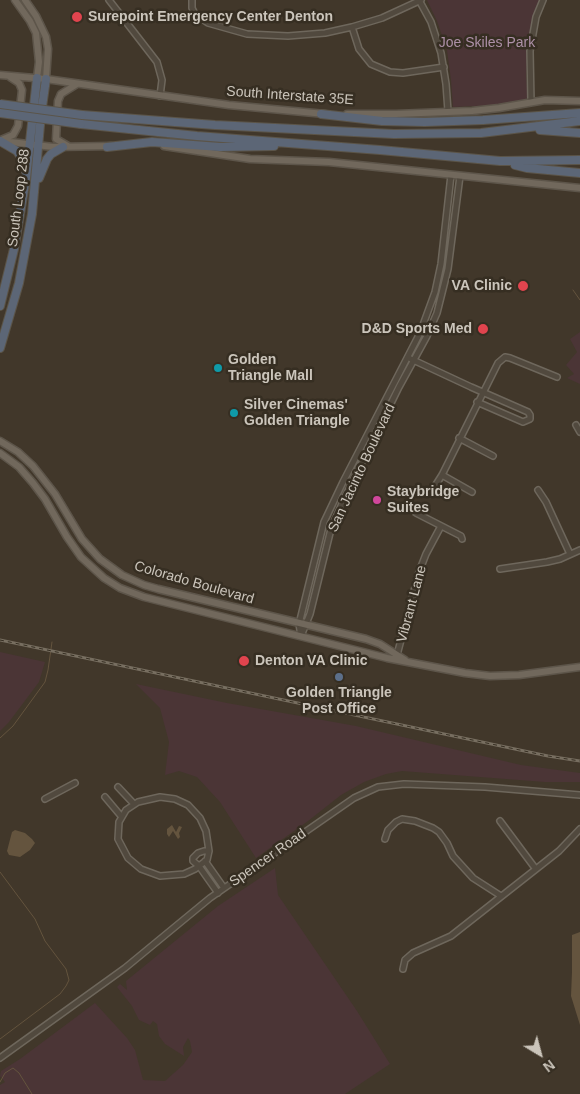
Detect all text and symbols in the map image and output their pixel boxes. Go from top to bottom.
place label: Surepoint Emergency Center Denton [88,9,333,25]
marker: Surepoint Emergency Center Denton [70,10,84,24]
park label: Joe Skiles Park [439,35,535,51]
street label: South Interstate 35E [226,83,354,109]
street label: South Loop 288 [5,148,33,248]
place label: VA Clinic [452,278,512,294]
marker: VA Clinic [516,279,530,293]
place label: D&D Sports Med [362,321,472,337]
marker: D&D Sports Med [476,322,490,336]
place label: Golden Triangle Mall [228,352,313,384]
marker: Golden Triangle Mall [212,362,224,374]
place label: Silver Cinemas' Golden Triangle [244,397,350,430]
street label: San Jacinto Boulevard [325,401,399,535]
marker: Silver Cinemas' Golden Triangle [228,407,240,419]
place label: Staybridge Suites [387,484,459,516]
marker: Staybridge Suites [371,494,383,506]
street label: Colorado Boulevard [132,558,256,608]
street label: Vibrant Lane [394,564,430,644]
place label: Denton VA Clinic [255,653,368,669]
marker: Denton VA Clinic [237,654,251,668]
marker: Golden Triangle Post Office [333,671,345,683]
place label: Golden Triangle Post Office [286,685,392,718]
street label: Spencer Road [227,825,309,891]
north arrow [515,1029,565,1079]
text: N [540,1057,558,1075]

